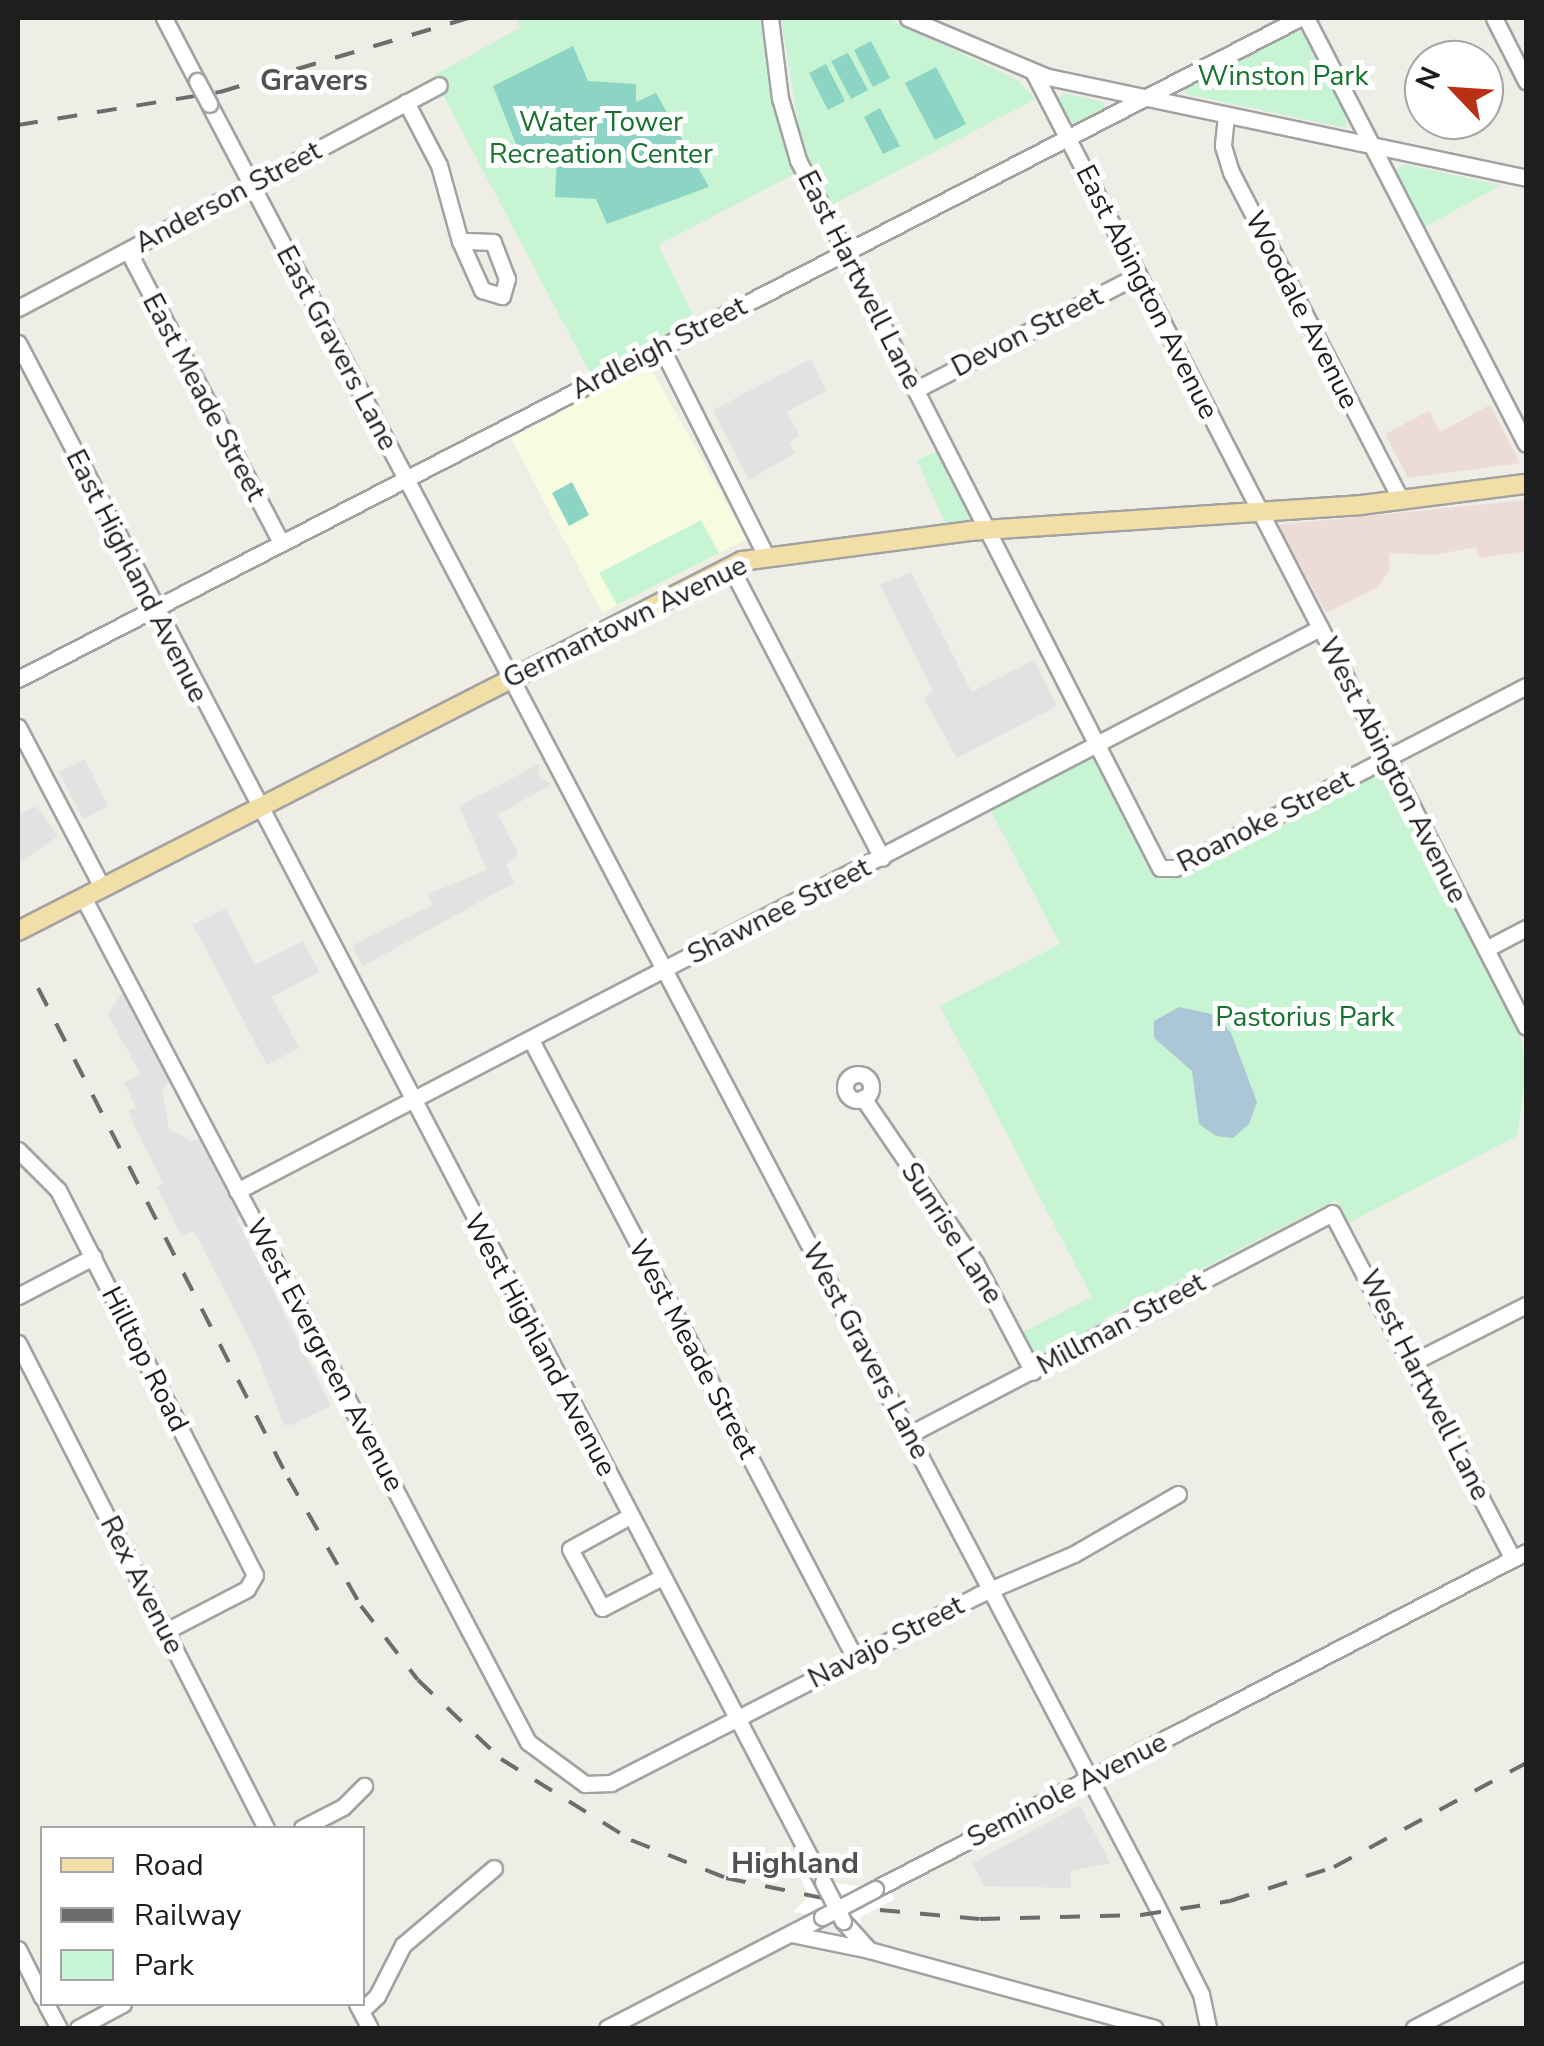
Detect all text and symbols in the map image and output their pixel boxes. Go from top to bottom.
north arrow [1404,40,1504,140]
park label: Winston Park [1198,59,1368,93]
text: N [1407,61,1450,96]
district label: Gravers [260,63,368,99]
park label: Water Tower Recreation Center [489,105,713,171]
street label: Anderson Street [129,134,327,260]
street label: East Abington Avenue [1068,159,1226,425]
street label: East Hartwell Lane [790,165,930,395]
street label: Woodale Avenue [1238,206,1366,414]
street label: East Gravers Lane [269,240,405,456]
street label: Devon Street [946,280,1108,384]
street label: East Meade Street [135,288,273,506]
street label: Ardleigh Street [566,289,752,407]
street label: East Highland Avenue [59,444,215,708]
street label: Germantown Avenue [498,548,752,696]
street label: West Abington Avenue [1311,632,1475,908]
street label: Roanoke Street [1172,762,1358,880]
street label: Shawnee Street [682,850,876,972]
park label: Pastorius Park [1215,1000,1395,1034]
street label: Sunrise Lane [894,1156,1010,1310]
street label: West Highland Avenue [457,1208,623,1482]
street label: West Evergreen Avenue [239,1213,411,1497]
street label: West Meade Street [621,1234,765,1464]
street label: West Gravers Lane [795,1237,937,1465]
street label: West Hartwell Lane [1352,1264,1498,1506]
street label: Millman Street [1031,1266,1211,1382]
street label: Hilltop Road [94,1281,196,1437]
street label: Rex Avenue [93,1510,191,1660]
street label: Navajo Street [803,1588,969,1696]
street label: Seminole Avenue [962,1725,1172,1855]
legend [40,1826,365,2006]
text: Road [134,1845,204,1886]
district label: Highland [731,1846,859,1882]
text: Railway [134,1895,242,1936]
text: Park [134,1945,194,1986]

